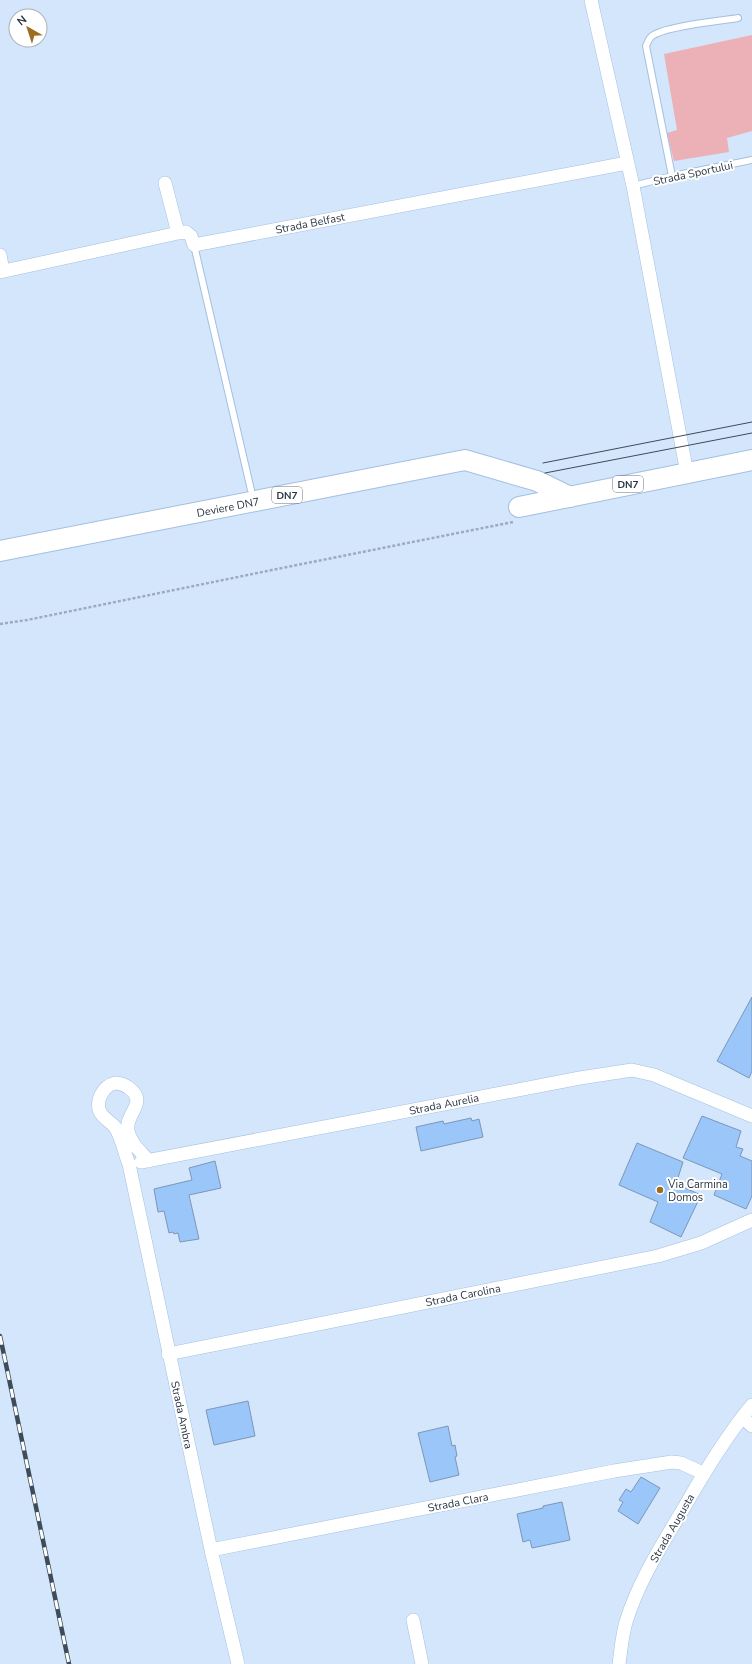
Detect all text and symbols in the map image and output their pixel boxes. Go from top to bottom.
north arrow [8,8,48,48]
text: N [14,12,30,29]
street label: Strada Sportului [652,158,734,189]
street label: Strada Belfast [274,209,346,238]
road number: DN7 [613,476,643,492]
road number: DN7 [272,487,302,503]
street label: Deviere DN7 [196,494,261,521]
street label: Strada Aurelia [408,1090,480,1119]
place label: Via Carmina Domos [667,1177,728,1205]
marker: Via Carmina Domos [655,1185,665,1195]
street label: Strada Carolina [424,1281,502,1310]
street label: Strada Ambra [167,1380,196,1451]
street label: Strada Clara [426,1489,490,1516]
street label: Strada Augusta [647,1491,698,1565]

